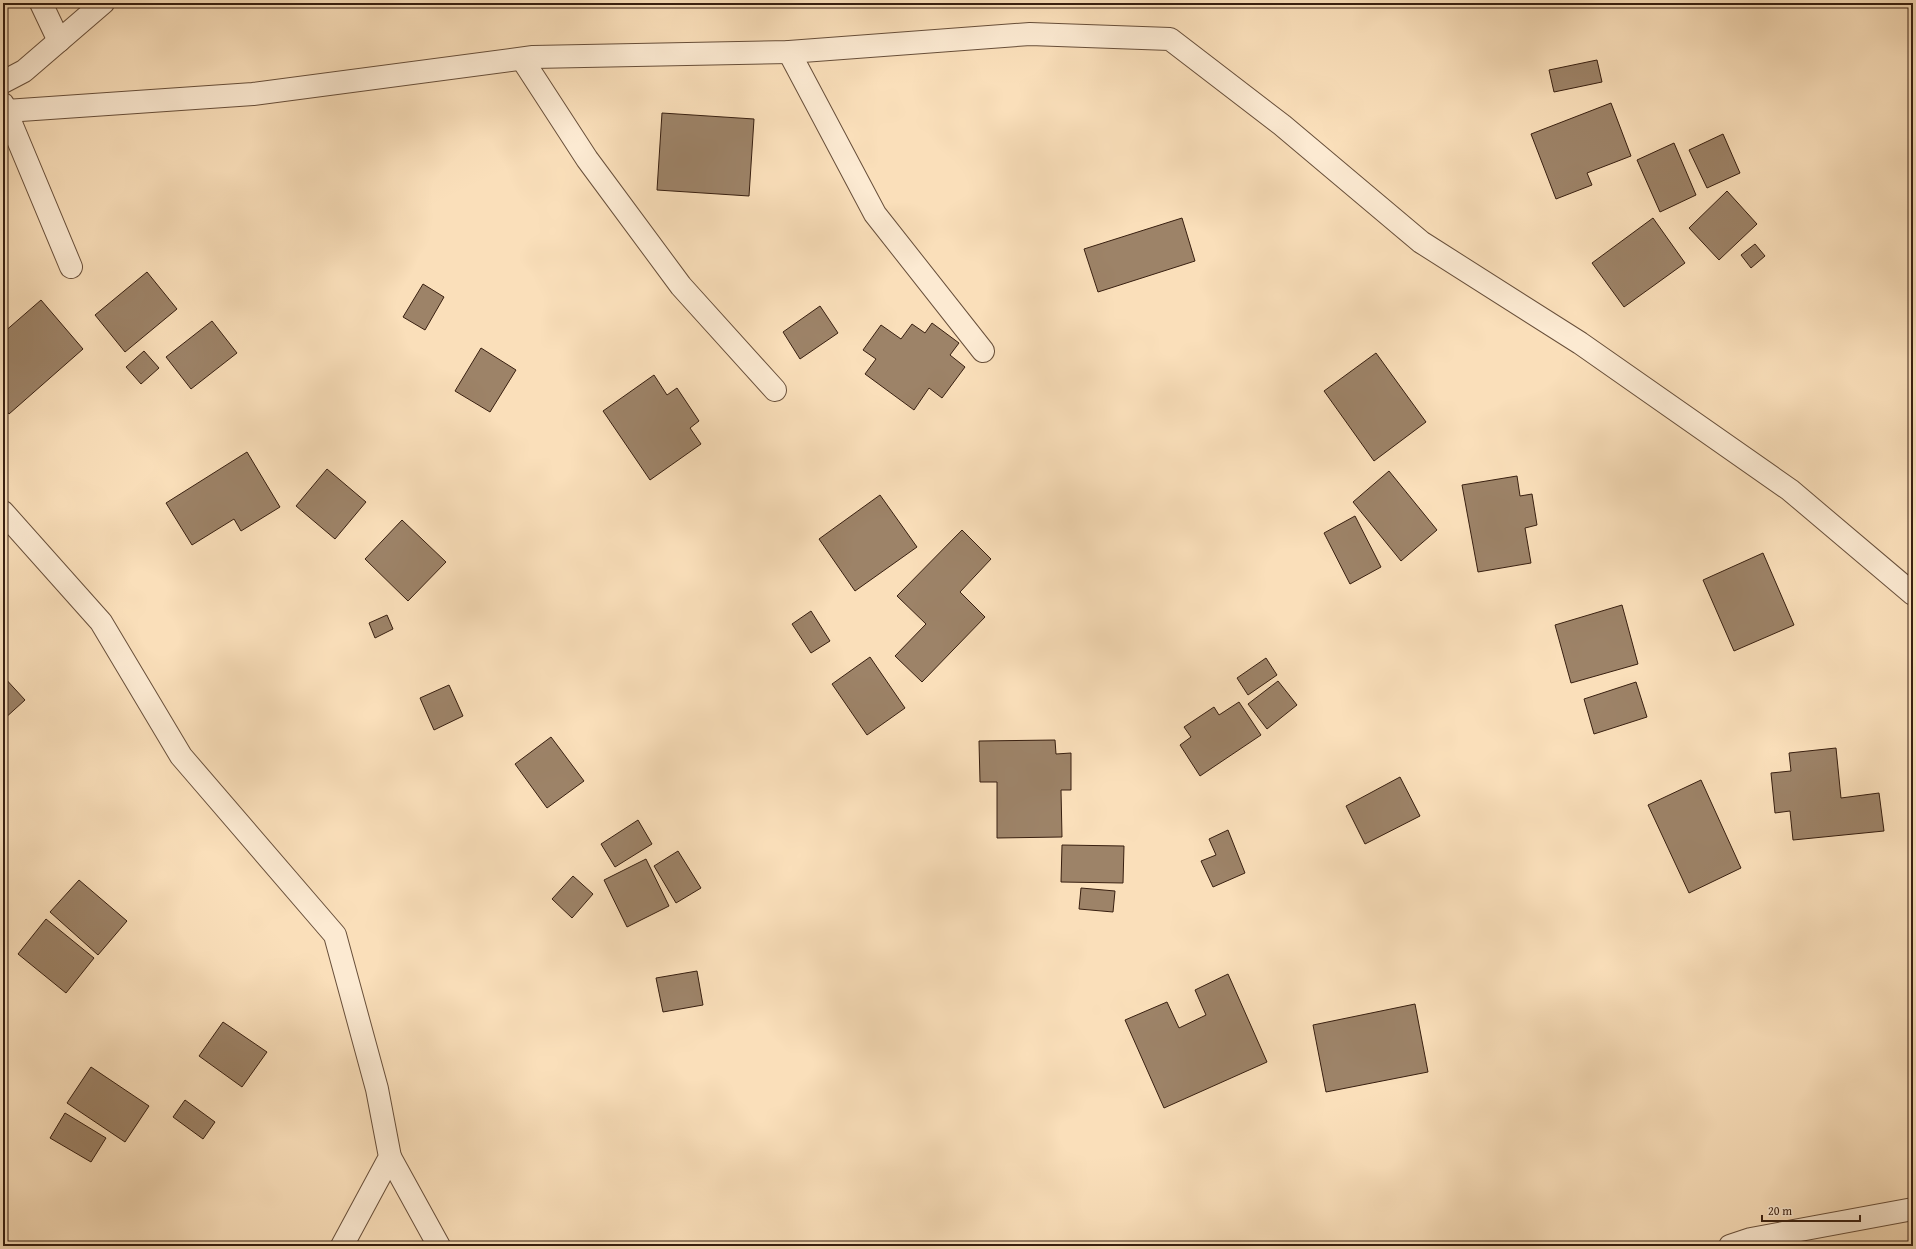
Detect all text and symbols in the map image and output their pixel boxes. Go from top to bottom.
scale bar [1762,1197,1860,1223]
text: 20 m [1768,1202,1792,1219]

